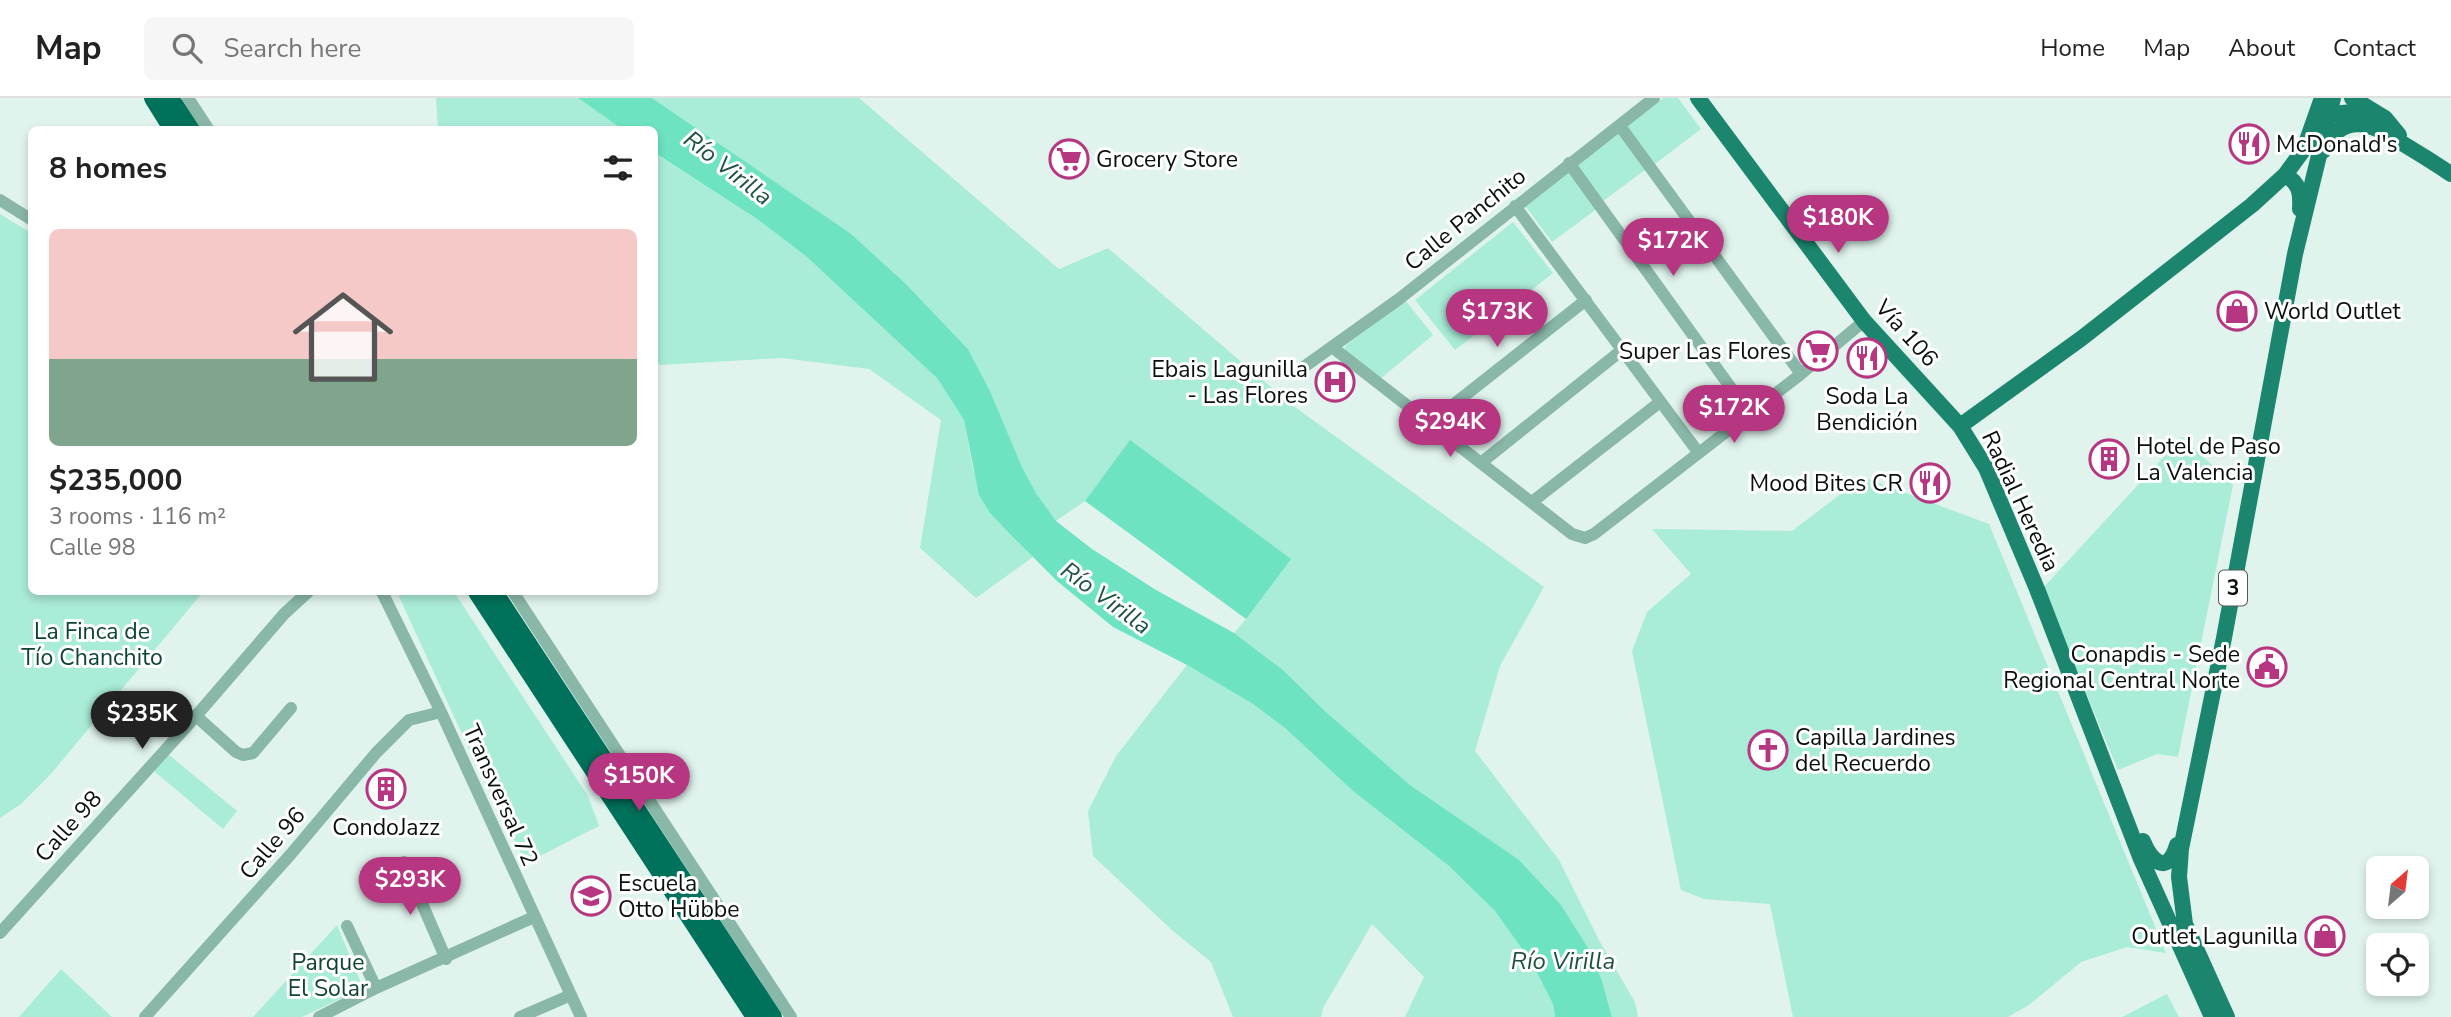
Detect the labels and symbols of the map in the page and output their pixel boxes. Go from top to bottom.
water label: Río Virilla [677,123,779,213]
restaurant icon: McDonald's [2228,123,2270,165]
place label: McDonald's [2276,129,2398,160]
supermarket icon: Grocery Store [1048,138,1090,180]
place label: Grocery Store [1096,144,1238,175]
street label: Calle Panchito [1398,161,1533,278]
pin: $180K [1789,195,1887,255]
pin: $172K [1624,218,1722,278]
pin: $173K [1448,289,1546,349]
shop icon: World Outlet [2216,290,2258,332]
street label: Vía 106 [1867,292,1945,374]
place label: World Outlet [2264,296,2402,327]
supermarket icon: Super Las Flores [1797,330,1839,372]
place label: Super Las Flores [1619,336,1791,367]
restaurant icon: Soda La Bendición [1846,337,1888,379]
place label: Ebais Lagunilla - Las Flores [1151,354,1308,411]
hospital icon: Ebais Lagunilla - Las Flores [1314,361,1356,403]
place label: Soda La Bendición [1816,381,1918,438]
pin: $172K [1685,386,1783,445]
pin: $294K [1401,400,1499,459]
street label: Radial Heredia [1974,426,2067,577]
place label: Hotel de Paso La Valencia [2136,431,2281,488]
building icon: Hotel de Paso La Valencia [2088,438,2130,480]
restaurant icon: Mood Bites CR [1909,462,1951,504]
place label: Mood Bites CR [1750,468,1903,499]
water label: Río Virilla [1054,554,1158,642]
road number: 3 [2219,570,2247,606]
park label: La Finca de Tío Chanchito [21,616,163,673]
place label: Conapdis - Sede Regional Central Norte [2003,639,2240,696]
public building icon: Conapdis - Sede Regional Central Norte [2246,646,2288,688]
pin: $235K [93,692,191,751]
street label: Transversal 72 [455,720,546,871]
place label: Capilla Jardines del Recuerdo [1795,722,1956,779]
church icon: Capilla Jardines del Recuerdo [1747,729,1789,771]
pin: $150K [590,754,688,813]
building icon: CondoJazz [365,768,407,810]
street label: Calle 98 [28,784,109,869]
street label: Calle 96 [232,801,312,886]
place label: CondoJazz [332,812,440,843]
north arrow [2366,856,2429,919]
pin: $293K [361,858,459,917]
place label: Escuela Otto Hübbe [618,868,739,925]
school or university icon: Escuela Otto Hübbe [570,875,612,917]
shop icon: Outlet Lagunilla [2304,915,2346,957]
place label: Outlet Lagunilla [2131,921,2298,952]
water label: Río Virilla [1511,945,1615,977]
park label: Parque El Solar [288,947,369,1004]

